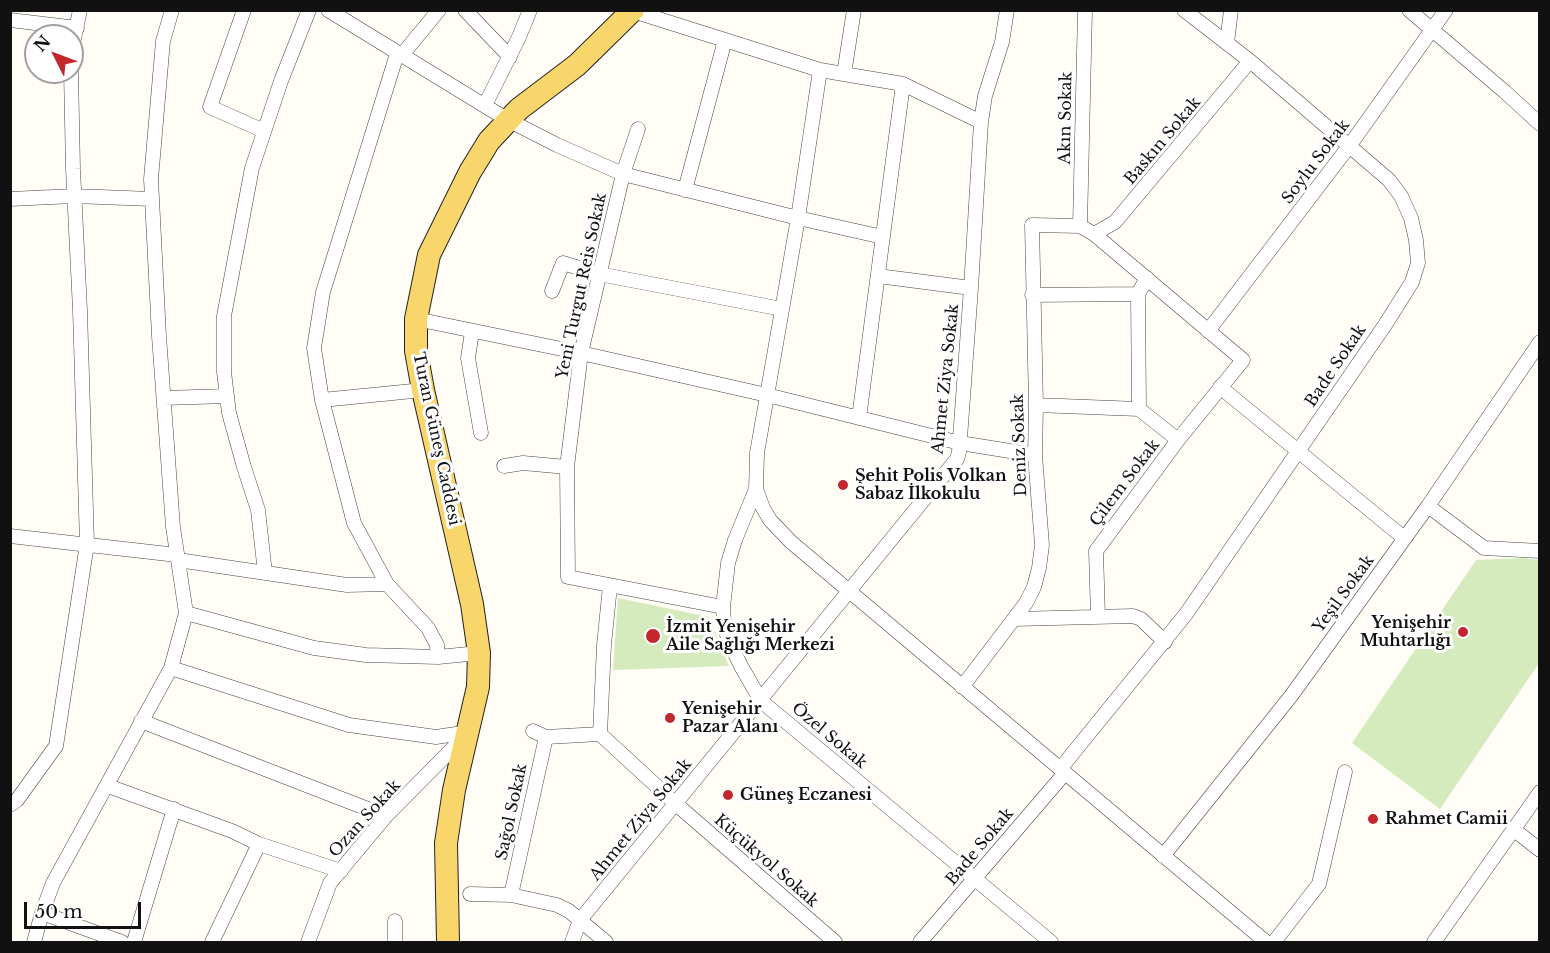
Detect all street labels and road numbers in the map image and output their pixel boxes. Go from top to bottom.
street label: Akın Sokak [1056,72,1076,164]
street label: Baskın Sokak [1121,93,1205,189]
street label: Soylu Sokak [1278,116,1354,208]
street label: Yeni Turgut Reis Sokak [553,191,611,381]
street label: Ahmet Ziya Sokak [929,303,963,455]
street label: Bade Sokak [1301,321,1371,411]
street label: Turan Güneş Caddesi [408,351,464,527]
street label: Deniz Sokak [1009,393,1031,497]
street label: Çilem Sokak [1086,436,1164,530]
street label: Yeşil Sokak [1309,551,1379,637]
street label: Özel Sokak [787,699,871,773]
street label: Ahmet Ziya Sokak [586,755,696,885]
street label: Sağol Sokak [492,762,532,862]
street label: Ozan Sokak [325,776,405,862]
street label: Bade Sokak [942,804,1018,890]
street label: Küçükyol Sokak [710,811,822,911]

